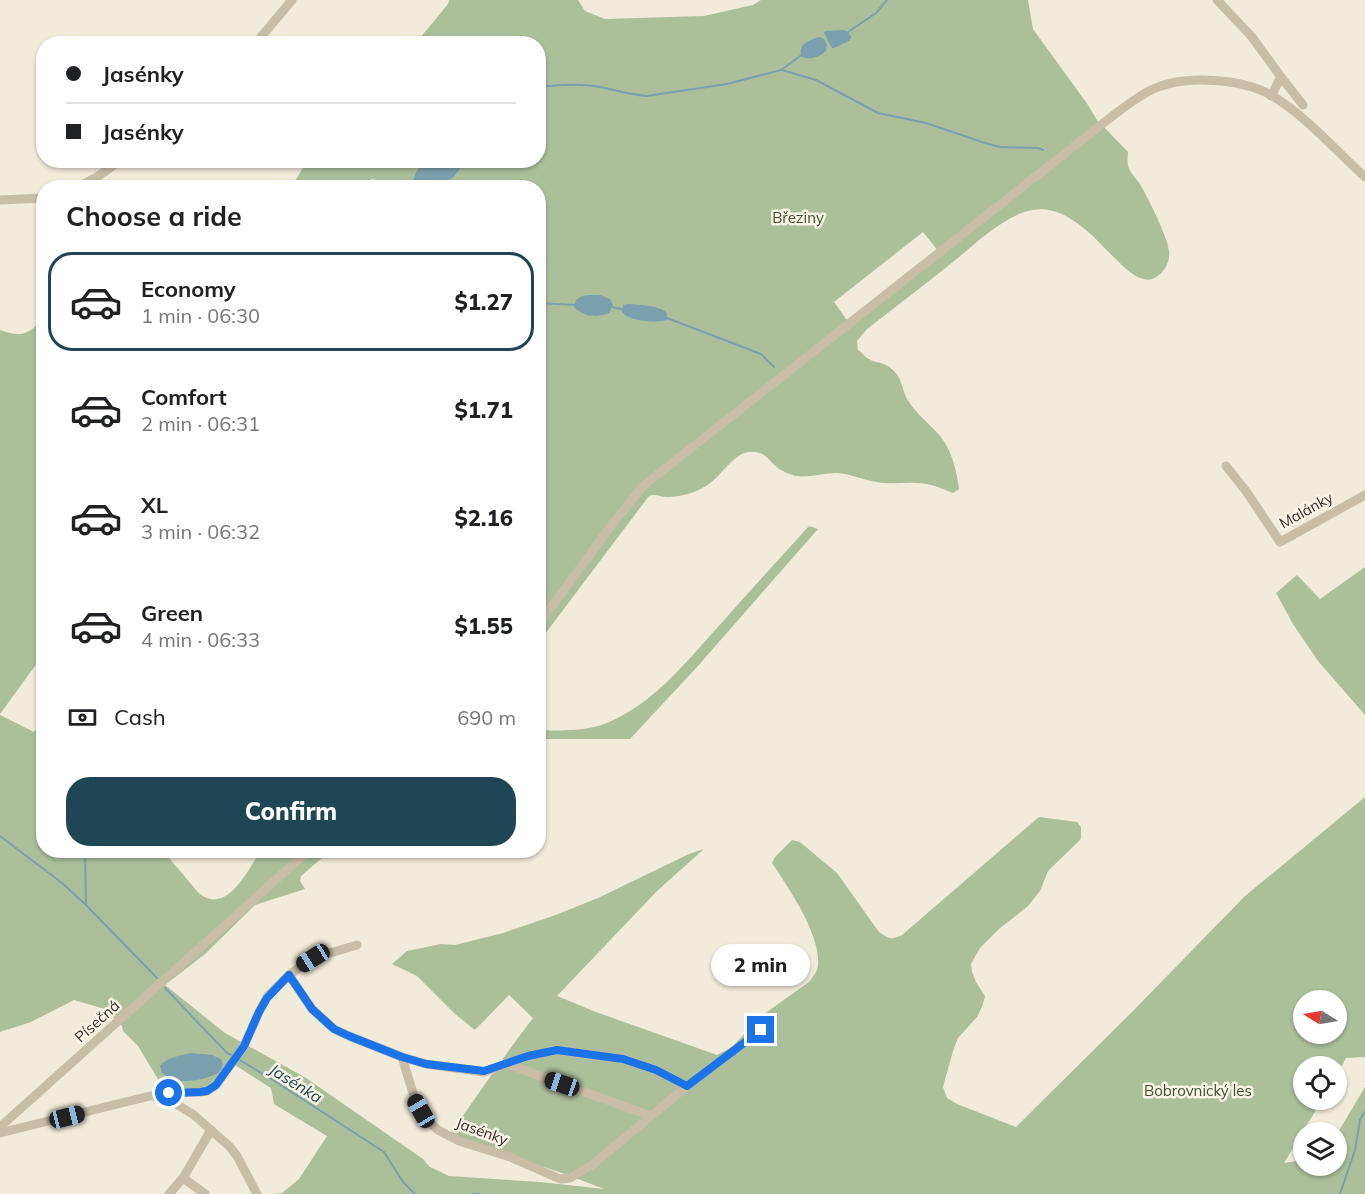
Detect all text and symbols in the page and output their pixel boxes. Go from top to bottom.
text: Jasénky [102,60,184,88]
text: Jasénky [102,118,184,146]
text: Choose a ride [66,199,242,233]
park label: Březiny [772,208,824,227]
icon: car [69,275,123,329]
text: Economy [141,275,236,303]
text: $1.27 [454,288,513,316]
text: 1 min · 06:30 [141,303,260,328]
icon: car [69,383,123,437]
text: Comfort [141,383,227,411]
text: $1.71 [454,396,513,424]
text: 2 min · 06:31 [141,411,260,436]
street label: Malánky [1276,487,1336,533]
icon: car [69,491,123,545]
text: XL [141,491,168,519]
text: $2.16 [454,504,513,532]
text: 3 min · 06:32 [141,519,260,544]
icon: car [69,599,123,653]
text: Green [141,599,203,627]
text: $1.55 [454,612,513,640]
text: 4 min · 06:33 [141,627,260,652]
icon: cash [66,701,99,734]
text: Cash [114,703,166,731]
text: 690 m [457,705,516,730]
button: Confirm [66,777,516,846]
car [293,941,333,975]
callout: 2 min [712,943,810,985]
text: 2 min [734,952,787,977]
north arrow [1293,990,1347,1044]
map controls [1293,990,1347,1176]
street label: Písečná [71,996,123,1046]
route end [747,1016,774,1043]
button: locate [1293,1056,1347,1110]
water label: Jasénka [264,1058,327,1107]
car [542,1070,582,1098]
route start [155,1079,182,1106]
park label: Bobrovnický les [1144,1081,1252,1100]
car [404,1091,438,1131]
car [47,1104,87,1130]
street label: Jasénky [453,1113,511,1149]
button: layers [1293,1122,1347,1176]

